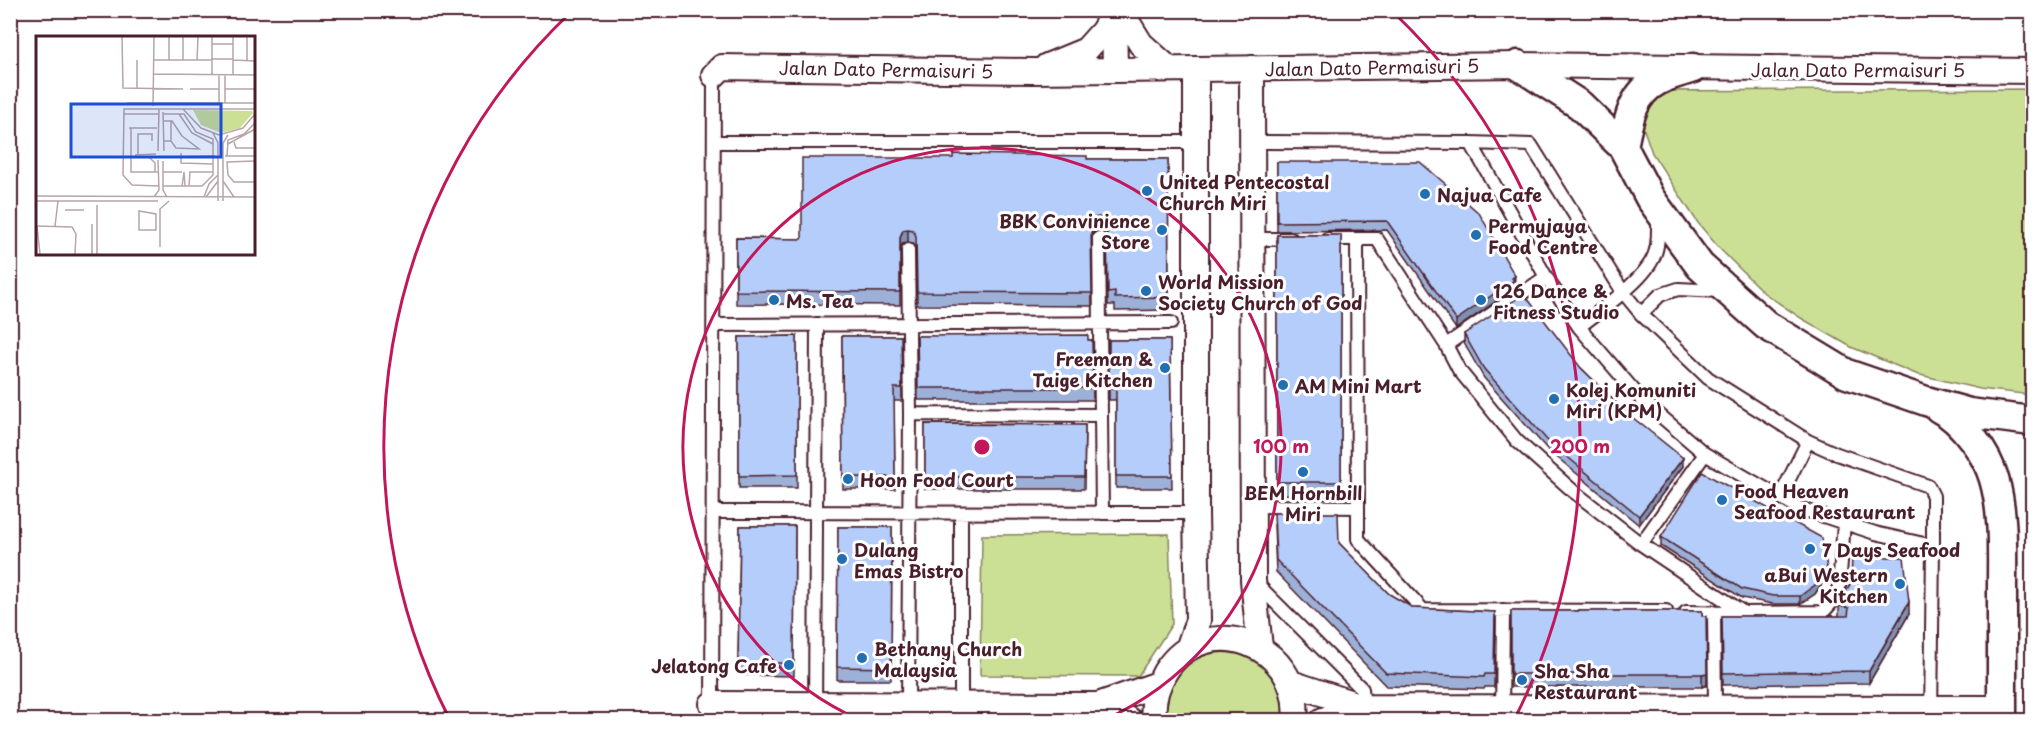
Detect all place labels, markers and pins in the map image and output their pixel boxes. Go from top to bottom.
place label: United Pentecostal Church Miri [1159,168,1329,216]
place label: Najua Cafe [1437,181,1542,208]
marker: United Pentecostal Church Miri [1140,184,1154,198]
marker: Najua Cafe [1418,187,1432,201]
place label: BBK Convinience Store [999,207,1150,255]
place label: Permyjaya Food Centre [1488,212,1598,260]
marker: BBK Convinience Store [1155,223,1169,237]
marker: Permyjaya Food Centre [1469,228,1483,242]
place label: World Mission Society Church of God [1158,268,1362,316]
place label: 126 Dance & Fitness Studio [1493,277,1620,325]
marker: World Mission Society Church of God [1139,284,1153,298]
place label: Ms. Tea [786,287,854,314]
marker: Ms. Tea [767,293,781,307]
marker: 126 Dance & Fitness Studio [1474,293,1488,307]
place label: Freeman & Taige Kitchen [1032,345,1153,393]
marker: Freeman & Taige Kitchen [1158,361,1172,375]
place label: AM Mini Mart [1295,372,1422,399]
place label: Kolej Komuniti Miri (KPM) [1566,376,1696,424]
marker: AM Mini Mart [1276,378,1290,392]
marker: Kolej Komuniti Miri (KPM) [1547,392,1561,406]
centre of rings [972,437,992,457]
marker: BEM Hornbill Miri [1296,465,1310,479]
place label: Hoon Food Court [860,466,1014,493]
marker: Hoon Food Court [841,472,855,486]
place label: Food Heaven Seafood Restaurant [1734,477,1916,525]
place label: BEM Hornbill Miri [1244,479,1362,527]
marker: Food Heaven Seafood Restaurant [1715,493,1729,507]
place label: Dulang Emas Bistro [854,536,964,584]
place label: 7 Days Seafood [1822,536,1960,563]
marker: 7 Days Seafood [1803,542,1817,556]
marker: Dulang Emas Bistro [835,552,849,566]
place label: aBui Western Kitchen [1764,561,1888,609]
marker: aBui Western Kitchen [1893,577,1907,591]
place label: Bethany Church Malaysia [874,635,1022,683]
marker: Bethany Church Malaysia [855,651,869,665]
place label: Jelatong Cafe [651,652,777,679]
place label: Sha Sha Restaurant [1534,657,1638,705]
marker: Jelatong Cafe [782,658,796,672]
marker: Sha Sha Restaurant [1515,673,1529,687]

